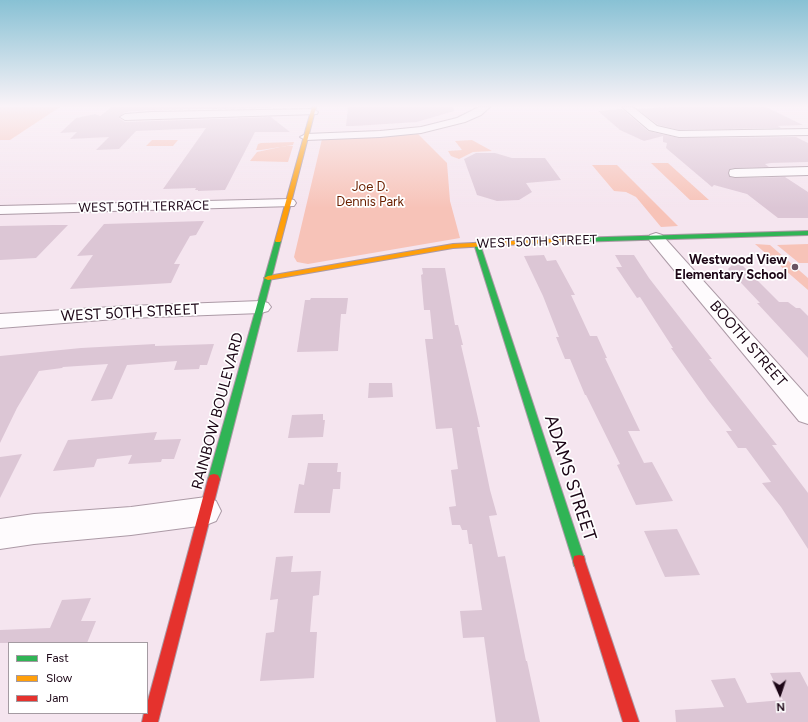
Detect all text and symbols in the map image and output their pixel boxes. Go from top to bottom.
park label: Joe D. Dennis Park [336,179,404,210]
street label: WEST 50TH TERRACE [78,198,210,216]
street label: WEST 50TH STREET [477,232,597,252]
place label: Westwood View Elementary School [675,252,787,283]
marker: Westwood View Elementary School [790,262,800,272]
street label: BOOTH STREET [706,297,790,391]
street label: WEST 50TH STREET [60,300,200,326]
street label: RAINBOW BOULEVARD [188,331,248,491]
street label: ADAMS STREET [539,412,601,544]
legend [8,642,148,714]
text: Fast [46,651,69,665]
text: Slow [46,671,72,685]
north arrow [760,674,800,714]
text: Jam [46,691,69,705]
text: N [776,700,785,713]

